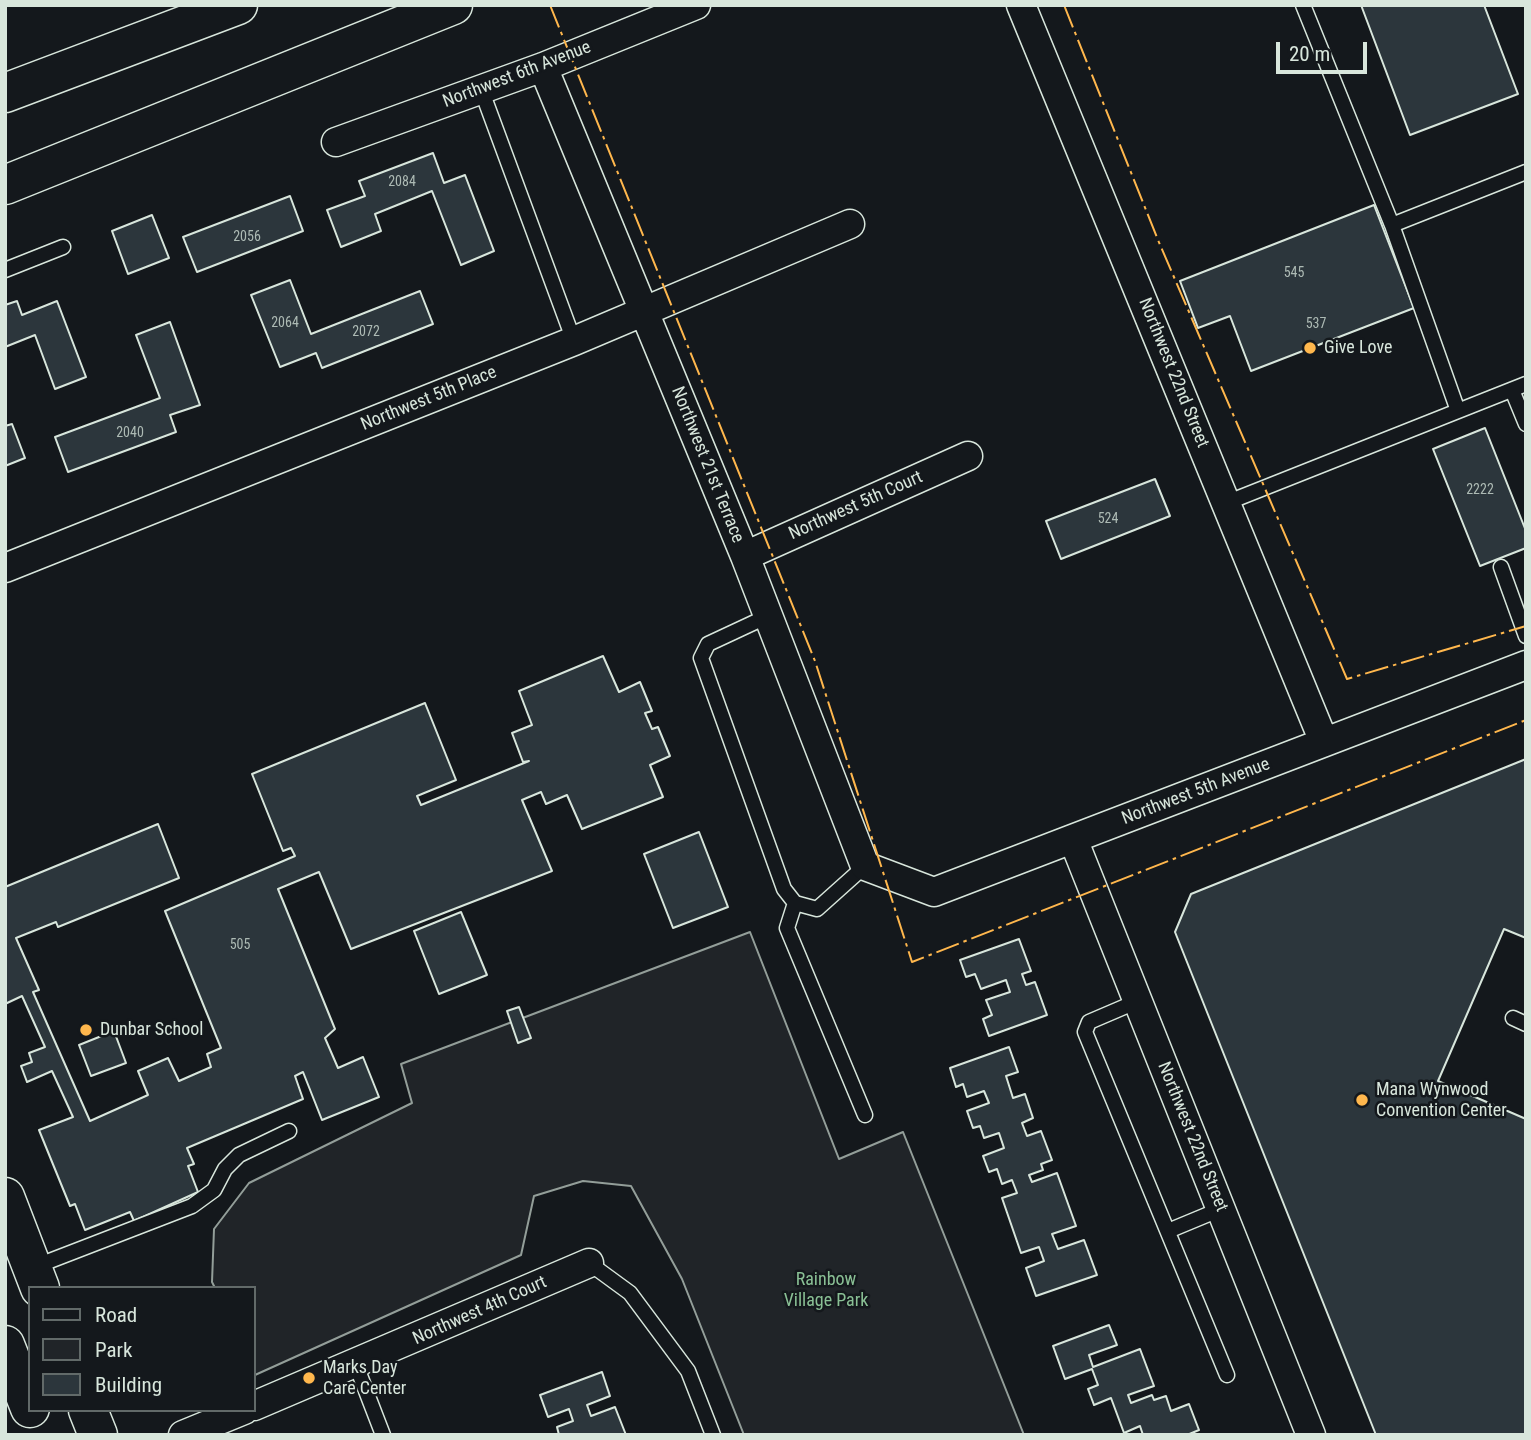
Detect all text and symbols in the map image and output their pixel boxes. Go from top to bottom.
scale bar [1279,28,1370,72]
street label: Northwest 6th Avenue [440,37,594,113]
text: 20 m [1289,42,1330,66]
house number: 2084 [388,174,416,190]
house number: 2056 [233,229,261,245]
house number: 545 [1284,265,1304,281]
street label: Northwest 22nd Street [1133,295,1213,451]
house number: 2064 [271,315,299,331]
house number: 537 [1306,316,1326,332]
house number: 2072 [352,324,380,340]
place label: Give Love [1324,337,1392,359]
marker: Give Love [1302,340,1318,356]
street label: Northwest 5th Place [358,362,500,436]
street label: Northwest 21st Terrace [666,384,748,546]
house number: 2040 [116,425,144,441]
street label: Northwest 5th Court [786,467,926,545]
house number: 2222 [1466,482,1494,498]
house number: 524 [1098,511,1118,527]
street label: Northwest 5th Avenue [1119,754,1273,830]
house number: 505 [230,937,250,953]
place label: Dunbar School [100,1019,203,1041]
marker: Dunbar School [78,1022,94,1038]
street label: Northwest 22nd Street [1152,1059,1232,1215]
place label: Mana Wynwood Convention Center [1376,1079,1507,1122]
marker: Mana Wynwood Convention Center [1354,1092,1370,1108]
park label: Rainbow Village Park [784,1269,868,1312]
street label: Northwest 4th Court [410,1272,550,1350]
legend [28,1286,256,1412]
text: Road [95,1303,137,1327]
text: Park [95,1338,132,1362]
place label: Marks Day Care Center [323,1357,406,1400]
marker: Marks Day Care Center [301,1370,317,1386]
text: Building [95,1373,162,1397]

